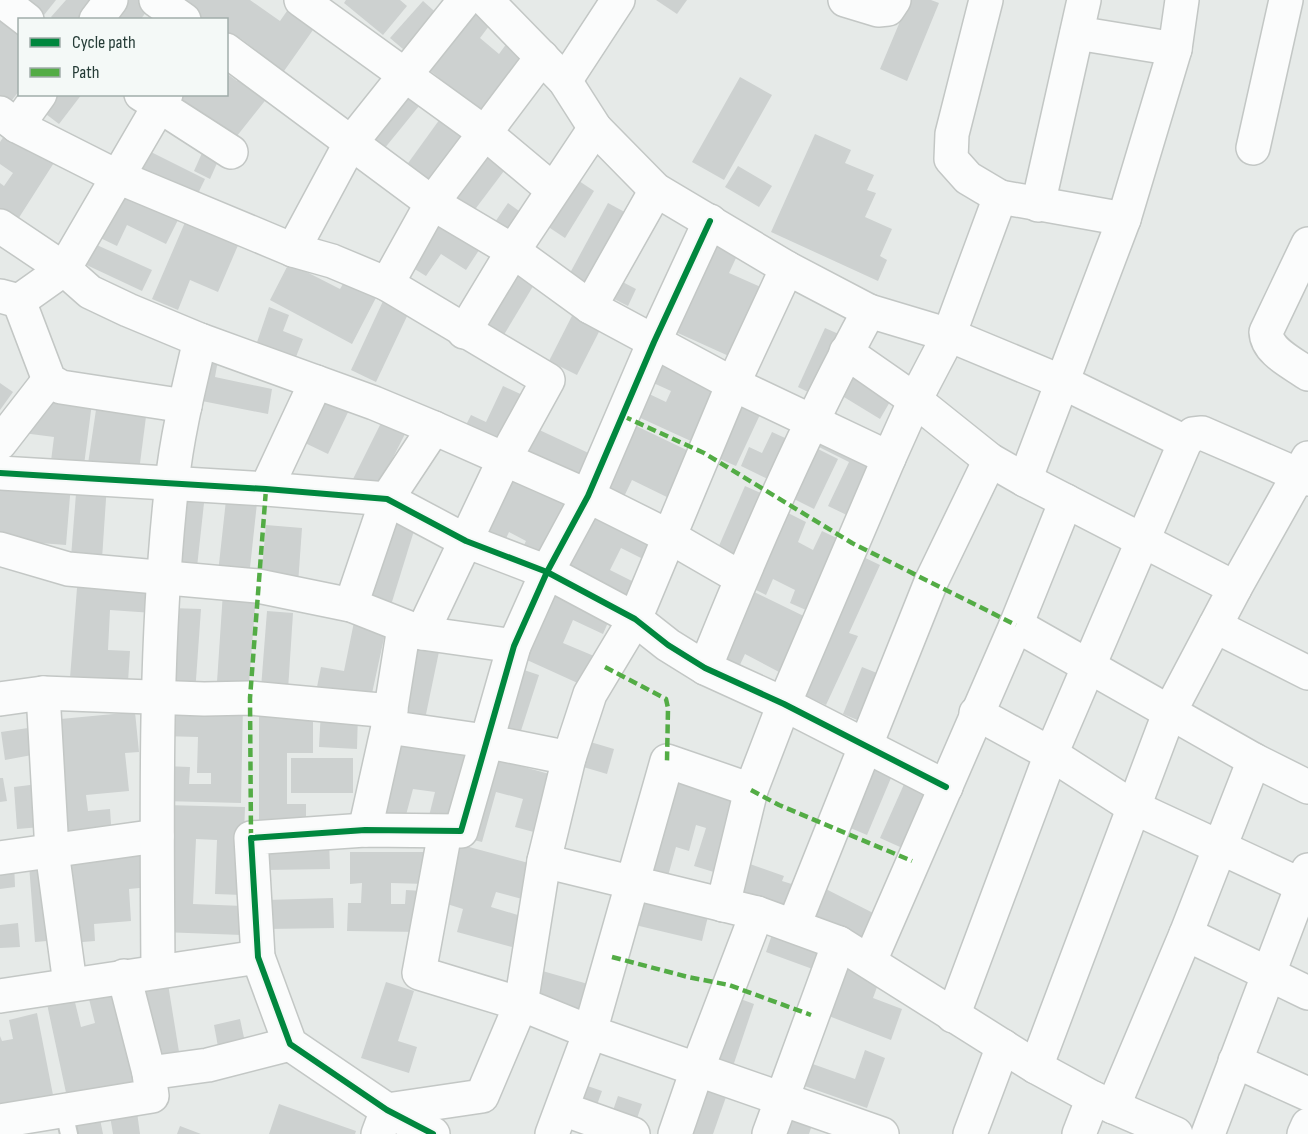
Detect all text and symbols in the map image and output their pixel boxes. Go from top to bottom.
legend [18,18,228,96]
text: Cycle path [72,32,136,53]
text: Path [72,62,100,83]

